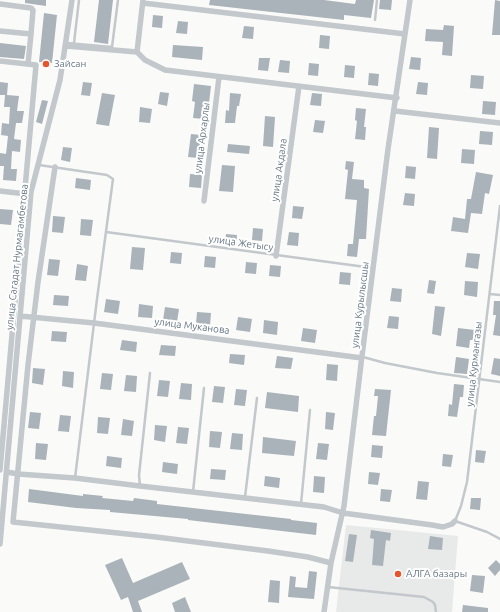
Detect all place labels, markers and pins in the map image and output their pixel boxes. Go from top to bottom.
place label: Зайсан [54,58,86,70]
marker: Зайсан [41,59,51,69]
place label: АЛГА базары [406,568,467,580]
marker: АЛГА базары [393,569,403,579]

